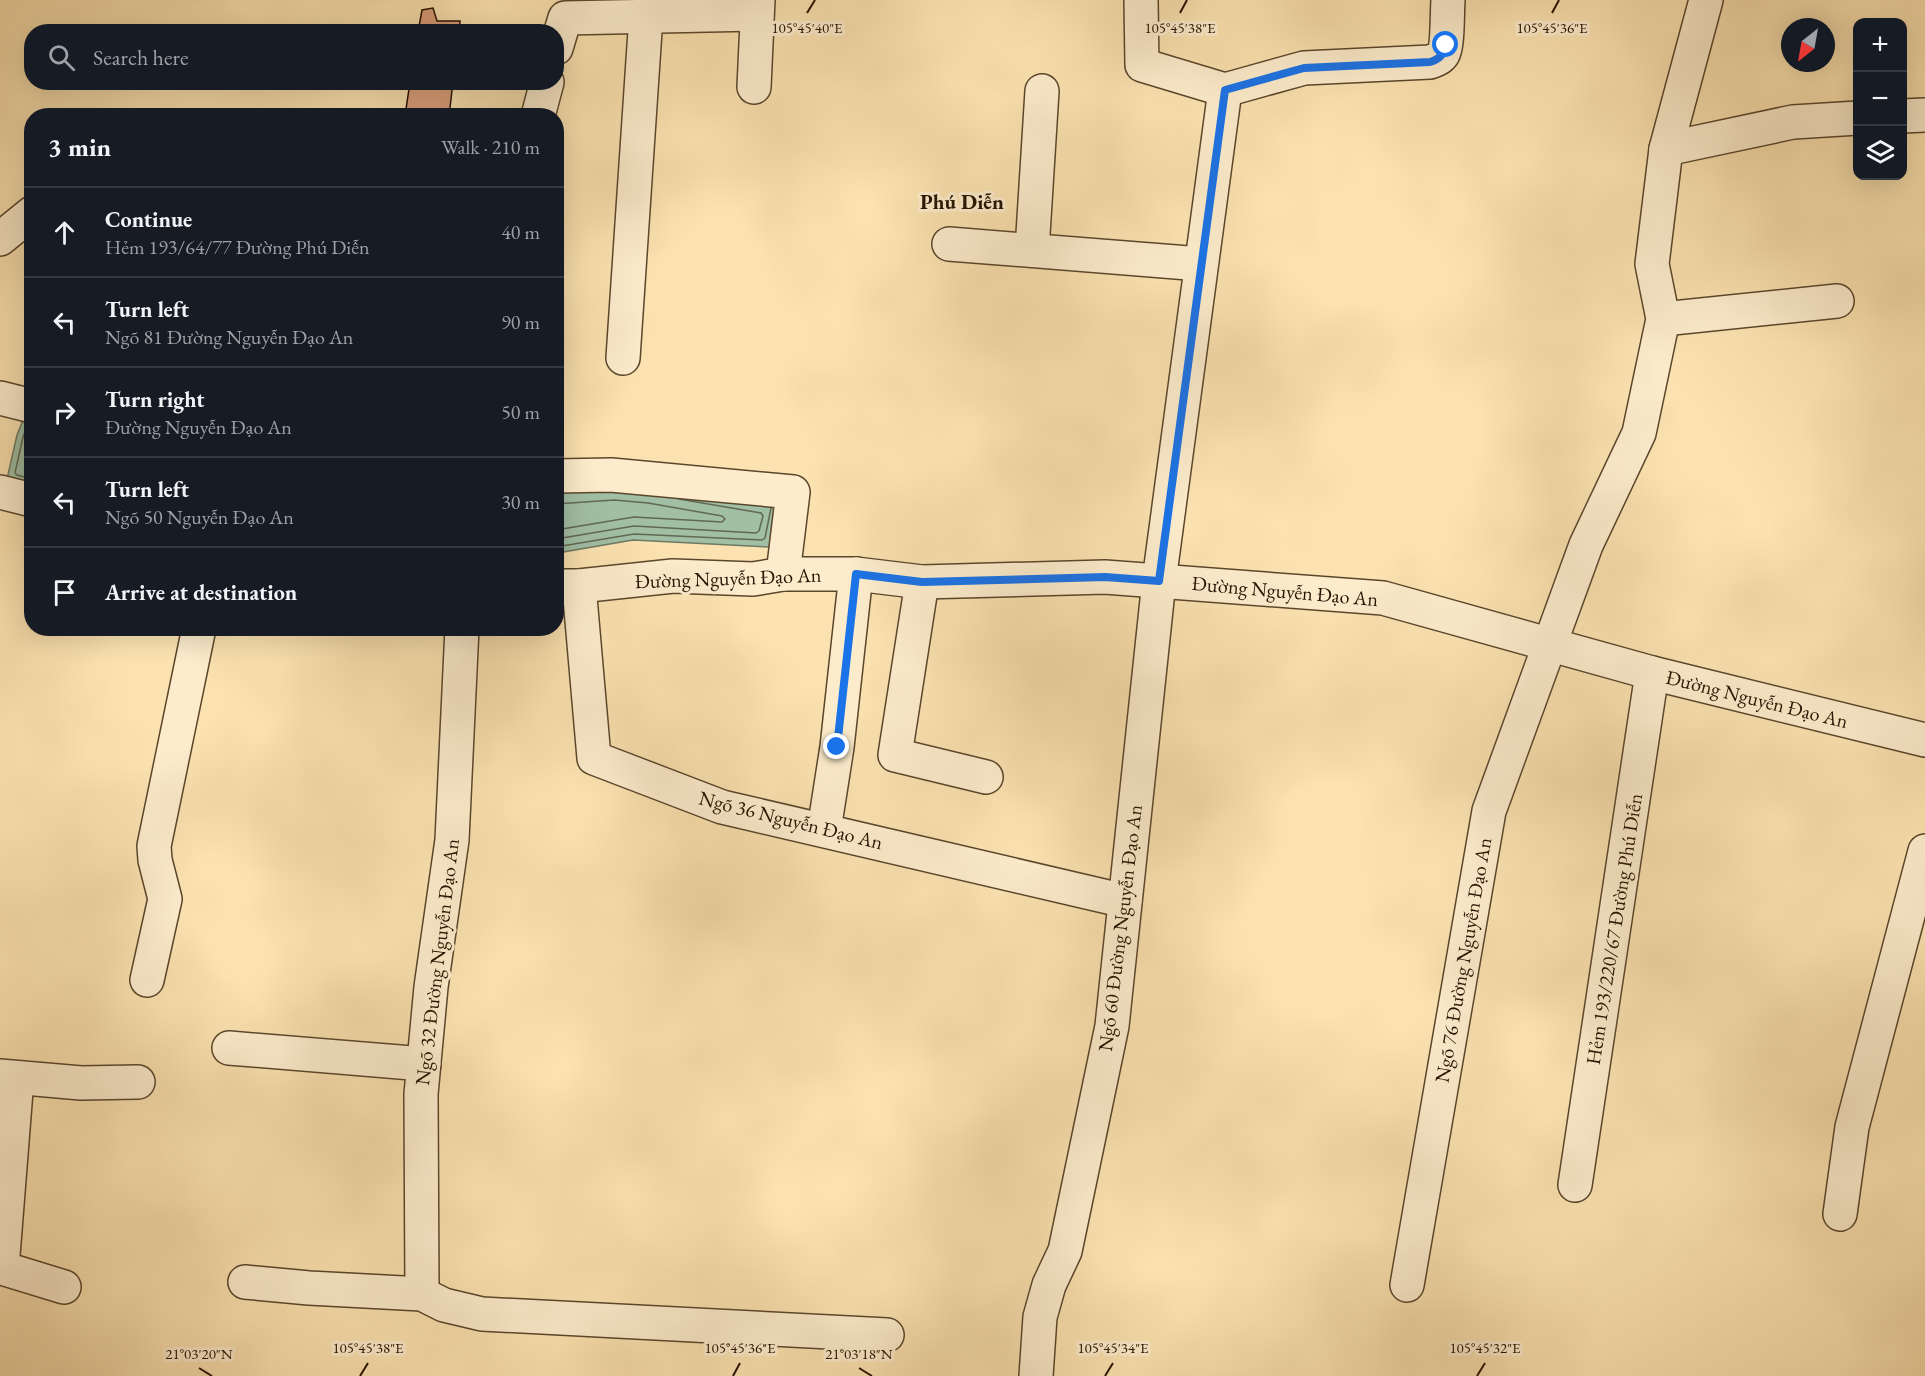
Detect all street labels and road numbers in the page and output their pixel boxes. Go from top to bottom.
street label: Đường Nguyễn Đạo An [634,562,822,594]
street label: Đường Nguyễn Đạo An [1191,570,1380,612]
street label: Đường Nguyễn Đạo An [1663,664,1851,734]
street label: Ngõ 36 Nguyễn Đạo An [696,785,886,856]
street label: Hẻm 193/220/67 Đường Phú Diễn [1580,791,1648,1066]
street label: Ngõ 60 Đường Nguyễn Đạo An [1092,803,1148,1053]
street label: Ngõ 76 Đường Nguyễn Đạo An [1429,835,1497,1085]
street label: Ngõ 32 Đường Nguyễn Đạo An [409,837,465,1087]

